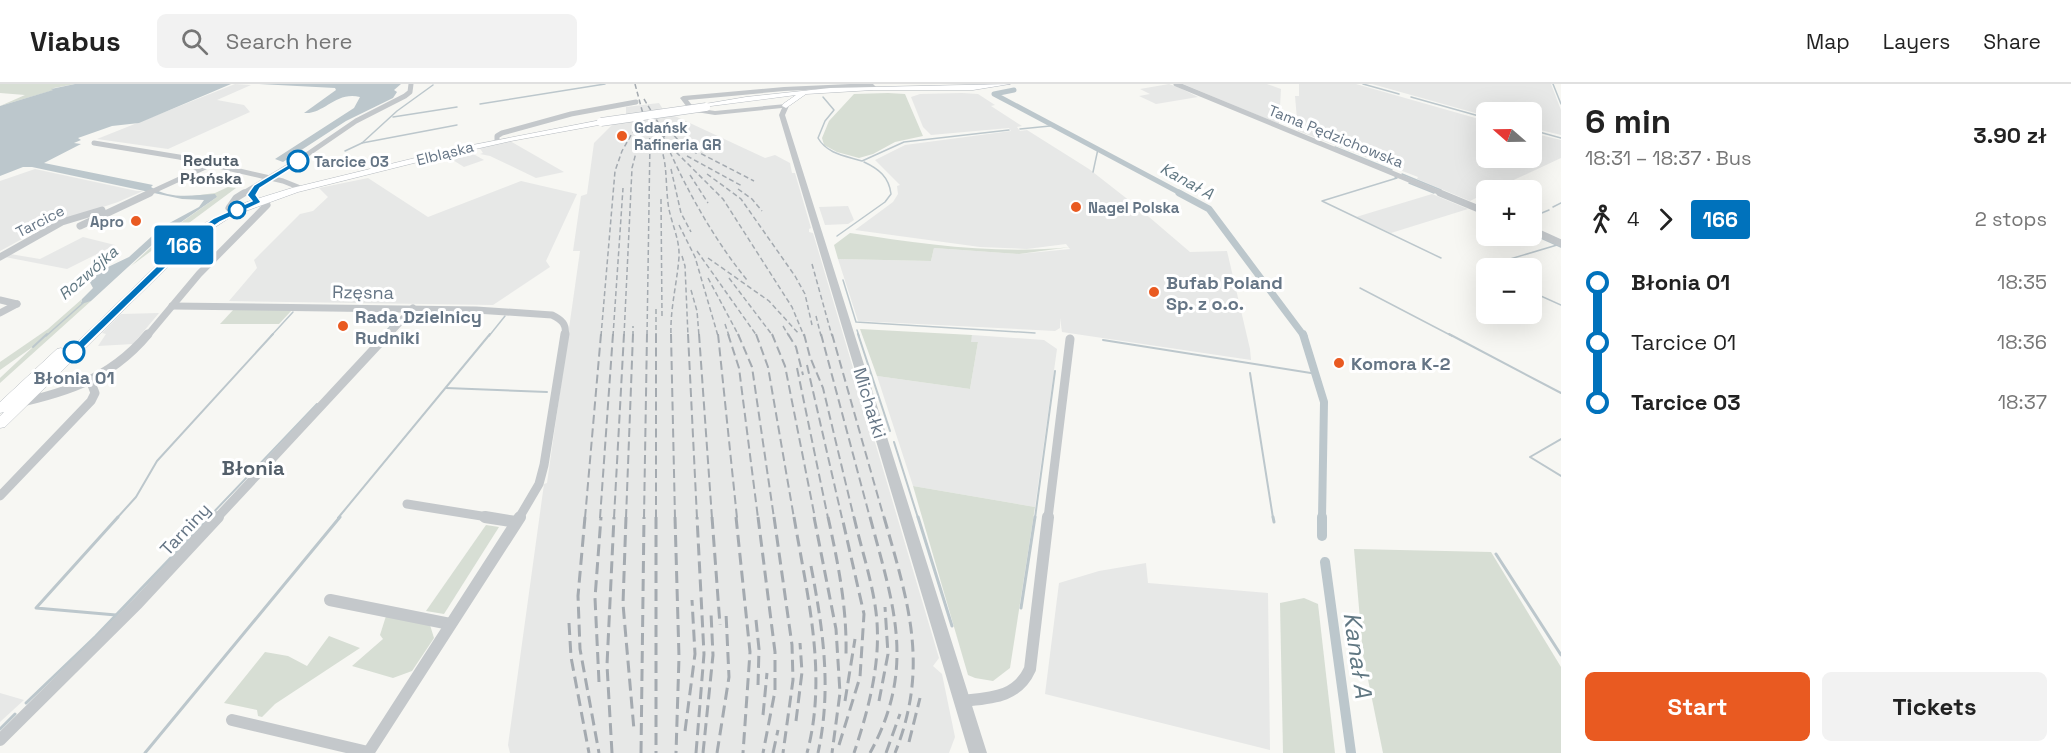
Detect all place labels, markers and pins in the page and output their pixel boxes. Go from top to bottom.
place label: Gdańsk Rafineria GR [634,118,721,154]
marker: Gdańsk Rafineria GR [615,129,629,143]
marker: Tarcice 03 [287,150,309,172]
place label: Tarcice 03 [314,152,389,171]
place label: Nagel Polska [1088,198,1180,217]
marker: Nagel Polska [1069,200,1083,214]
unlabelled marker [228,201,246,219]
place label: Apro [90,212,124,231]
marker: Apro [129,214,143,228]
place label: Bufab Poland Sp. z o.o. [1166,271,1283,315]
marker: Bufab Poland Sp. z o.o. [1147,285,1161,299]
place label: Rada Dzielnicy Rudniki [355,305,482,349]
marker: Rada Dzielnicy Rudniki [336,319,350,333]
marker: Błonia 01 [63,341,85,363]
place label: Komora K-2 [1351,352,1451,375]
marker: Komora K-2 [1332,356,1346,370]
place label: Błonia 01 [33,366,115,389]

